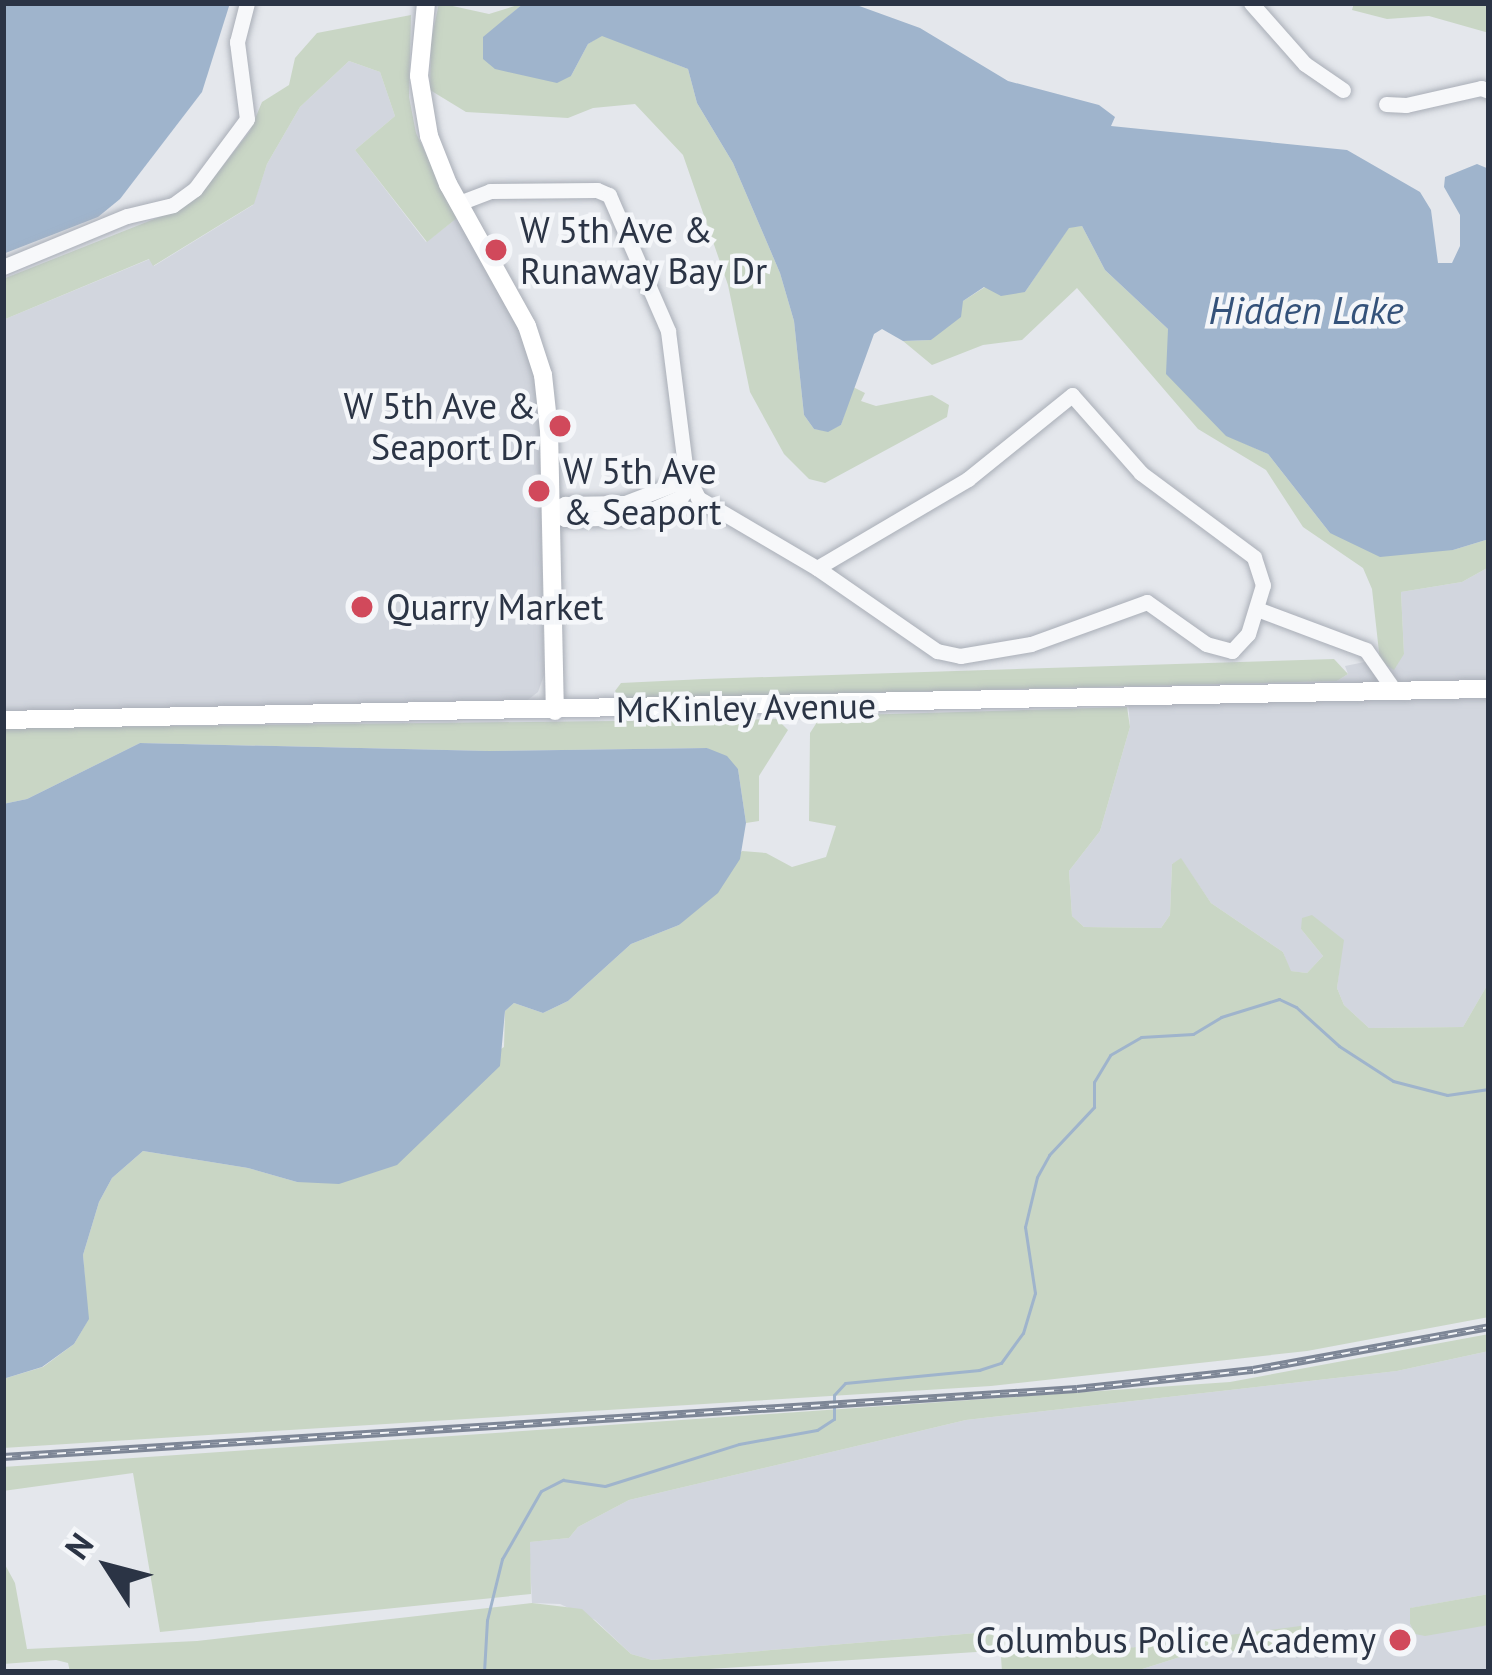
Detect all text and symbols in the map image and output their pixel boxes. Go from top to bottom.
place label: W 5th Ave & Runaway Bay Dr [520,207,770,292]
marker: W 5th Ave & Runaway Bay Dr [483,237,509,263]
water label: Hidden Lake [1209,287,1403,333]
place label: W 5th Ave & Seaport Dr [341,383,536,468]
marker: W 5th Ave & Seaport Dr [547,413,573,439]
place label: W 5th Ave & Seaport [563,448,721,533]
marker: W 5th Ave & Seaport [526,478,552,504]
place label: Quarry Market [386,585,605,629]
marker: Quarry Market [349,594,375,620]
street label: McKinley Avenue [614,683,878,731]
north arrow [48,1507,168,1627]
text: N [55,1524,102,1567]
place label: Columbus Police Academy [975,1618,1376,1662]
marker: Columbus Police Academy [1387,1627,1413,1653]

